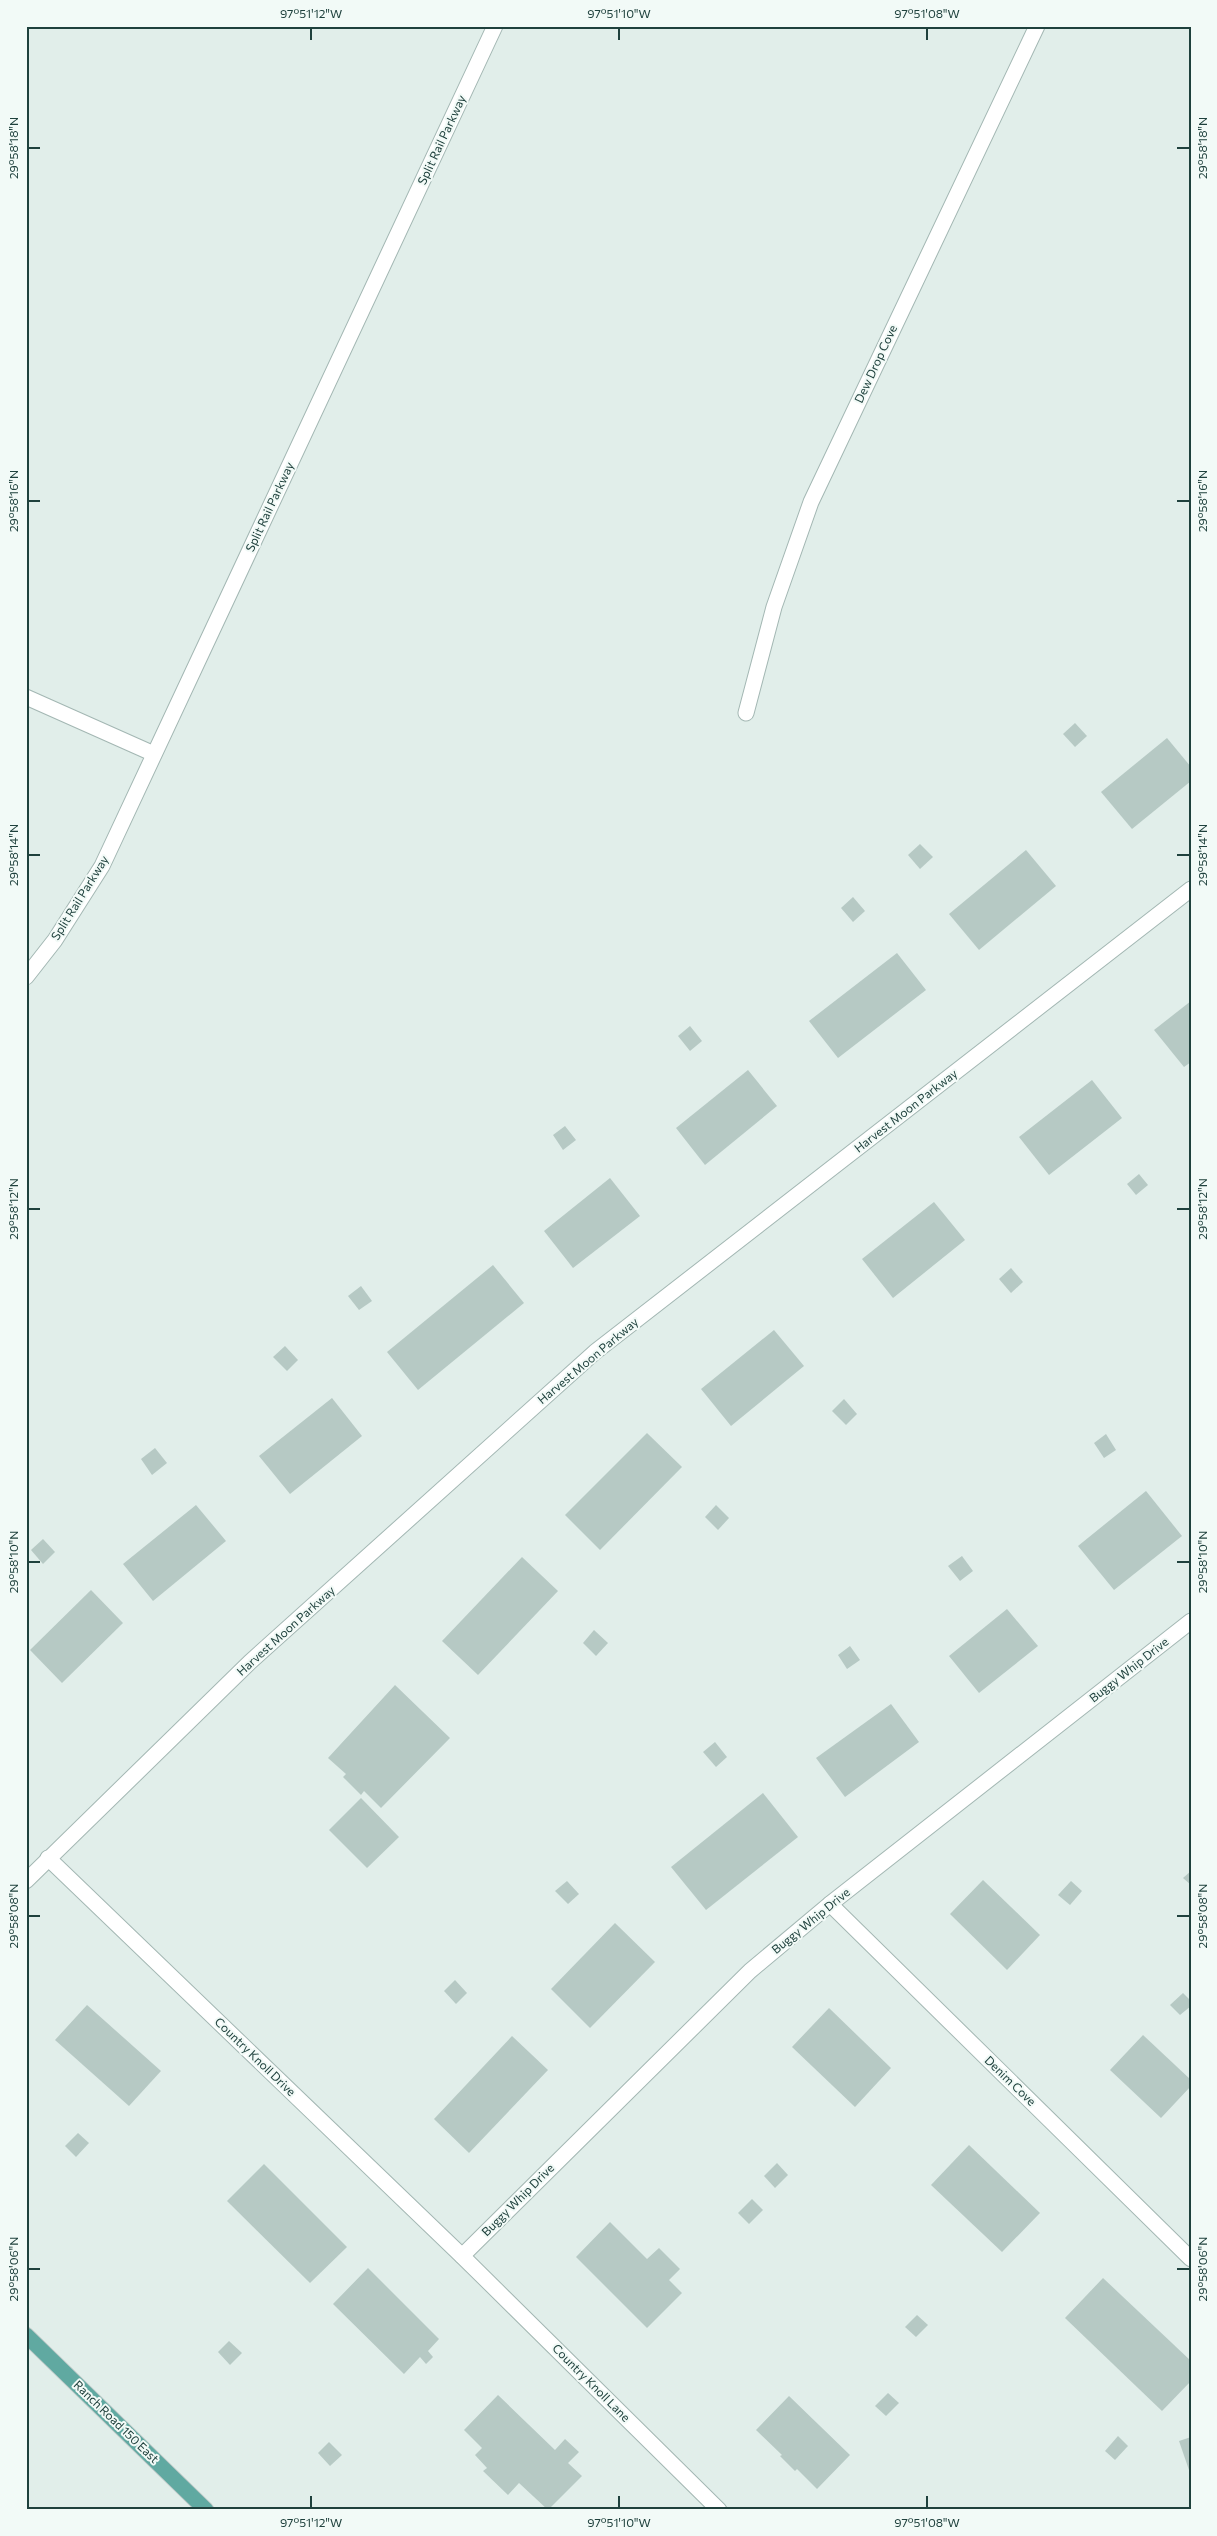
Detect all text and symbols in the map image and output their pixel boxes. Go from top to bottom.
text: 97°51'12"W [280,6,342,20]
text: 97°51'10"W [587,6,651,20]
text: 97°51'08"W [894,6,960,20]
street label: Split Rail Parkway [414,93,468,187]
text: 29°58'18"N [6,117,20,179]
text: 29°58'18"N [1195,117,1209,179]
street label: Dew Drop Cove [851,322,899,405]
street label: Split Rail Parkway [242,460,296,554]
text: 29°58'16"N [6,470,20,532]
text: 29°58'16"N [1195,470,1209,532]
text: 29°58'14"N [6,824,20,886]
text: 29°58'14"N [1195,824,1209,886]
street label: Split Rail Parkway [47,853,111,942]
street label: Harvest Moon Parkway [851,1066,960,1155]
text: 29°58'12"N [6,1178,20,1240]
text: 29°58'12"N [1195,1178,1209,1240]
street label: Harvest Moon Parkway [534,1314,640,1406]
text: 29°58'10"N [6,1531,20,1593]
text: 29°58'10"N [1195,1531,1209,1593]
street label: Harvest Moon Parkway [233,1583,337,1678]
street label: Buggy Whip Drive [1086,1634,1171,1704]
text: 29°58'08"N [6,1884,20,1948]
street label: Buggy Whip Drive [768,1884,852,1956]
text: 29°58'08"N [1195,1884,1209,1948]
street label: Country Knoll Drive [212,2014,299,2098]
street label: Denim Cove [982,2053,1039,2108]
street label: Buggy Whip Drive [478,2160,556,2238]
text: 29°58'06"N [6,2237,20,2301]
text: 29°58'06"N [1195,2237,1209,2301]
street label: Country Knoll Lane [550,2341,633,2424]
street label: Ranch Road 150 East [71,2377,162,2465]
text: 97°51'12"W [280,2515,342,2529]
text: 97°51'10"W [587,2515,651,2529]
text: 97°51'08"W [894,2515,960,2529]

